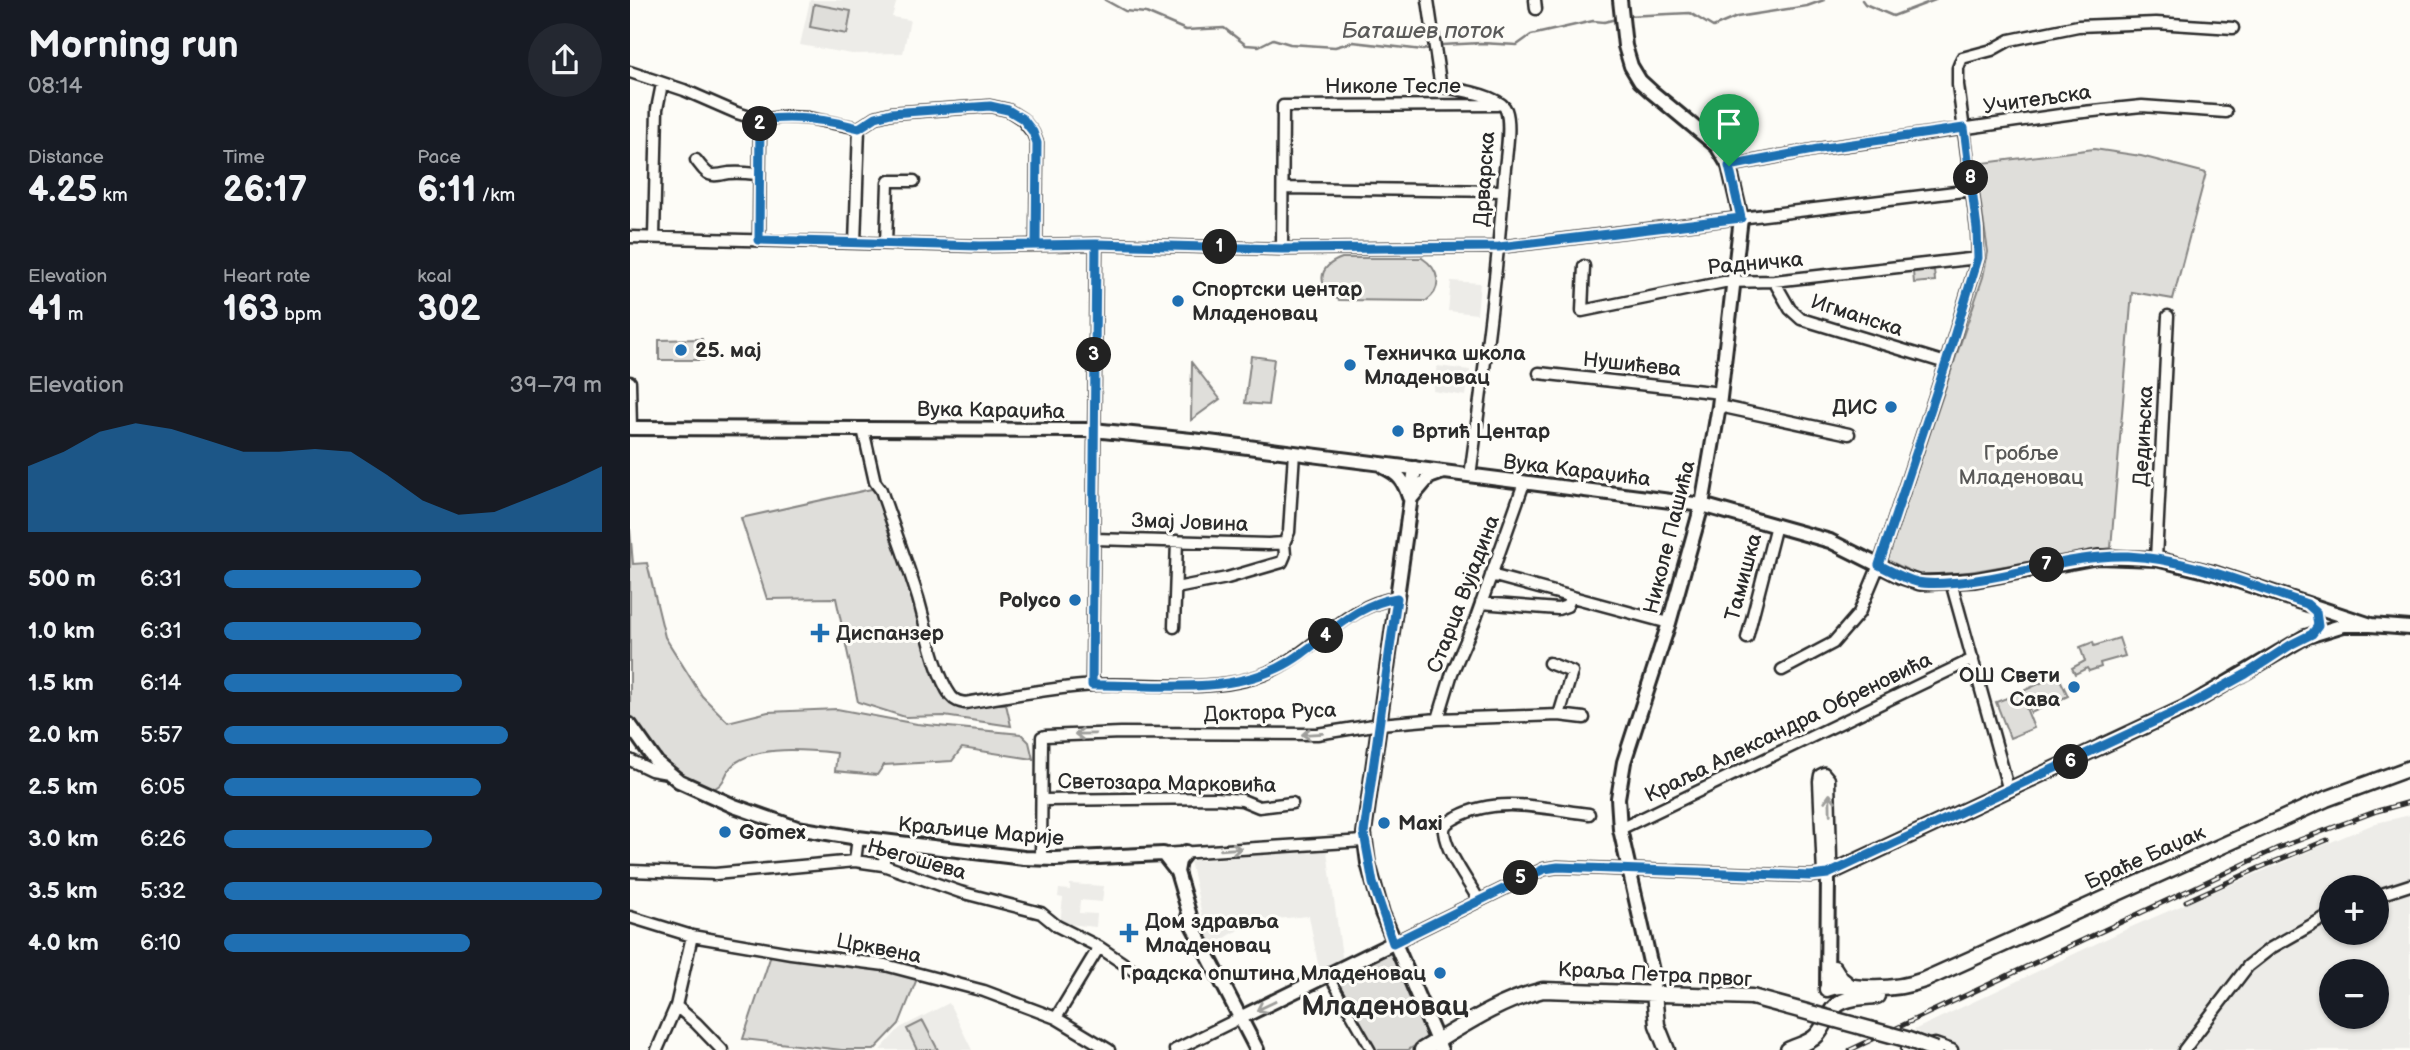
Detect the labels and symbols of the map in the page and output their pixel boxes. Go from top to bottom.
water label: Баташев поток [1342,17,1505,45]
street label: Николе Тесле [1325,74,1461,99]
street label: Учитељска [1982,79,2093,119]
pin [1699,94,1759,166]
pin: 2 [743,106,778,142]
street label: Дрварска [1469,130,1500,228]
pin: 8 [1954,160,1988,196]
pin: 1 [1202,230,1238,264]
street label: Радничка [1706,247,1805,280]
place label: Спортски центар Младеновац [1192,277,1363,326]
street label: Игманска [1808,289,1907,342]
marker: Спортски центар Младеновац [1170,293,1186,309]
place label: 25. мај [695,338,762,363]
pin: 3 [1077,338,1112,372]
place label: Техничка школа Младеновац [1364,341,1526,390]
marker: 25. мај [673,342,689,358]
street label: Нушићева [1582,347,1683,382]
marker: Техничка школа Младеновац [1342,357,1358,373]
street label: Дедињска [2128,384,2159,487]
place label: ДИС [1832,395,1877,420]
street label: Вука Караџића [917,397,1066,424]
marker: ДИС [1883,399,1899,415]
place label: Вртић Центар [1412,419,1551,444]
marker: Вртић Центар [1390,423,1406,439]
park label: Гробље Младеновац [1959,441,2083,490]
street label: Вука Караџића [1502,449,1653,492]
street label: Николе Пашића [1638,457,1701,616]
street label: Змај Јовина [1131,508,1249,537]
street label: Старца Вујадина [1422,511,1505,677]
street label: Тамишка [1720,530,1767,624]
pin: 7 [2030,548,2064,582]
place label: Polyco [999,588,1061,613]
marker: Polyco [1067,592,1083,608]
pin: 4 [1308,618,1344,654]
place label: Диспанзер [836,621,944,646]
marker: Диспанзер [810,623,830,643]
street label: Краља Александра Обреновића [1641,647,1936,808]
place label: ОШ Свети Сава [1959,663,2061,712]
marker: ОШ Свети Сава [2066,679,2082,695]
street label: Доктора Руса [1203,698,1337,727]
one-way arrow [1074,727,1097,741]
one-way arrow [1301,727,1324,740]
pin: 6 [2054,744,2088,780]
street label: Светозара Марковића [1057,769,1277,798]
one-way arrow [1823,793,1837,816]
place label: Maxi [1398,811,1443,836]
street label: Краљице Марије [897,812,1065,851]
marker: Maxi [1376,815,1392,831]
place label: Gomex [739,820,806,845]
street label: Браће Баџак [2081,820,2209,895]
marker: Gomex [717,824,733,840]
street label: Његошева [865,833,970,886]
one-way arrow [1219,842,1242,855]
pin: 5 [1504,860,1538,896]
place label: Дом здравља Младеновац [1145,909,1279,958]
marker: Дом здравља Младеновац [1119,923,1139,943]
street label: Црквена [834,928,924,969]
street label: Краља Петра првог [1557,957,1753,992]
place label: Градска општина Младеновац [1120,961,1426,986]
marker: Градска општина Младеновац [1432,965,1448,981]
district label: Младеновац [1301,990,1469,1023]
one-way arrow [1256,999,1277,1013]

